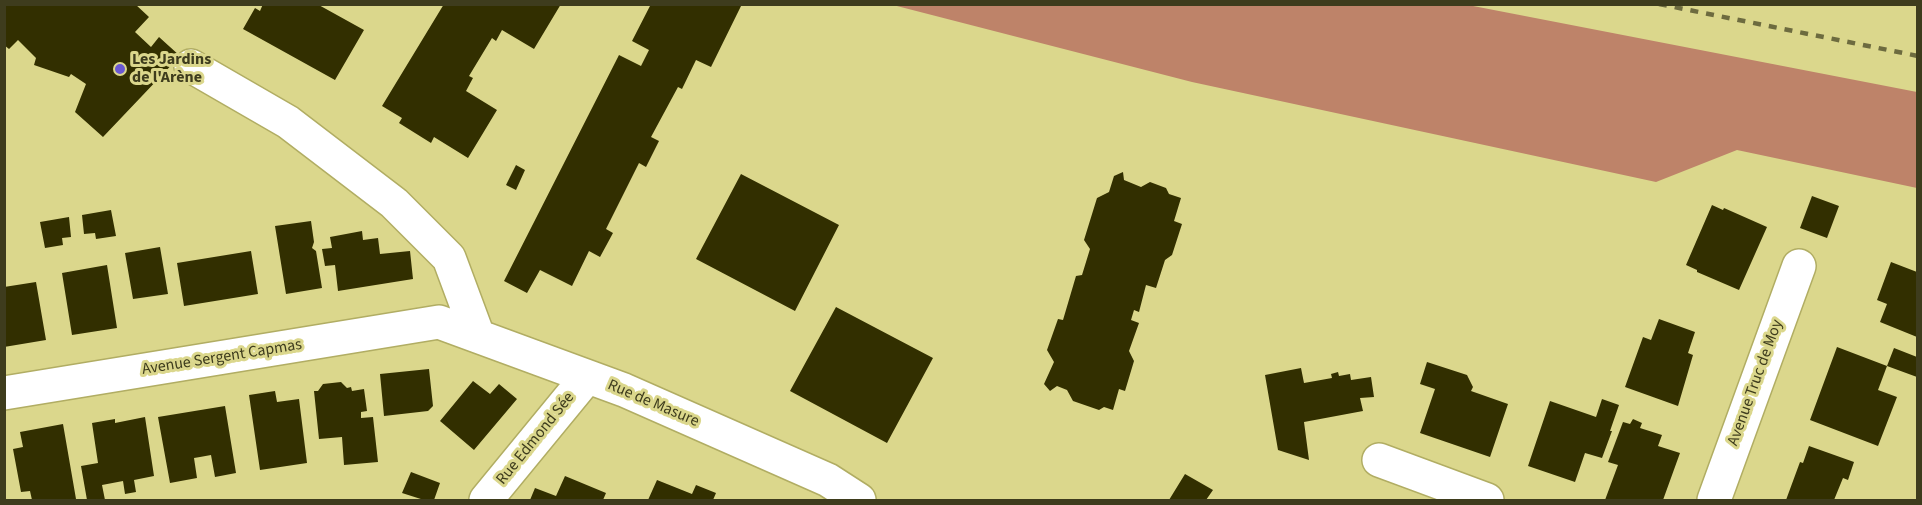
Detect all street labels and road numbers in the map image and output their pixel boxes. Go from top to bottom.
street label: Avenue Truc de Moy [1724,317,1788,449]
street label: Avenue Sergent Capmas [141,336,303,380]
street label: Rue de Masure [604,376,702,432]
street label: Rue Edmond Sée [493,389,579,489]

